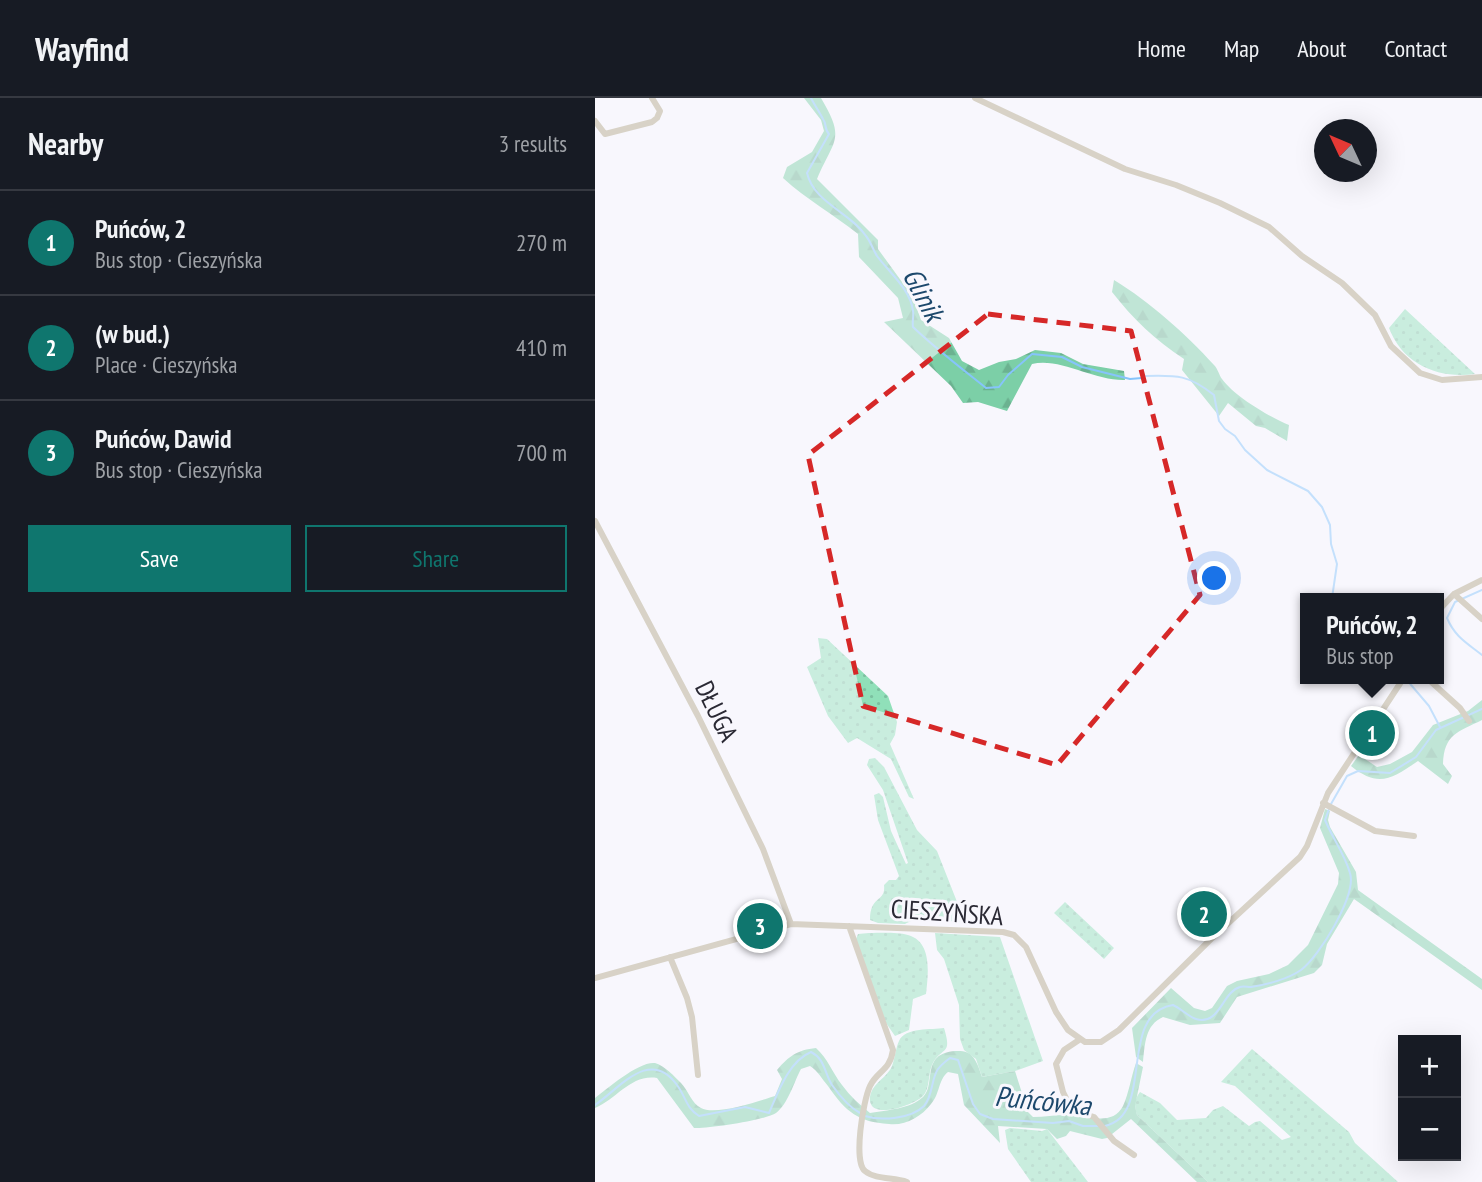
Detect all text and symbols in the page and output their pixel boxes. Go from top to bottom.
text: Wayfind [35,27,129,70]
text: Home [1137,33,1186,64]
text: Map [1224,33,1259,64]
text: About [1297,33,1346,64]
text: Contact [1384,33,1447,64]
north arrow [1314,119,1377,182]
text: Nearby [28,124,103,163]
text: 3 results [499,129,567,158]
text: Puńców, 2 [95,212,186,245]
text: 1 [46,228,57,257]
text: 270 m [516,228,567,257]
text: Bus stop · Cieszyńska [95,245,263,274]
water label: Glinik [895,261,955,330]
text: (w bud.) [95,317,170,350]
text: 2 [46,333,57,362]
text: 410 m [516,333,567,362]
text: Place · Cieszyńska [95,350,237,379]
text: Puńców, Dawid [95,422,232,455]
text: 3 [46,438,57,467]
text: 700 m [516,438,567,467]
text: Bus stop · Cieszyńska [95,455,263,484]
button: Save [28,525,291,592]
button: Share [305,525,567,592]
your location [1197,561,1231,595]
popup [1300,593,1444,684]
text: Puńców, 2 [1326,608,1418,641]
text: Bus stop [1326,641,1394,670]
street label: DŁUGA [688,675,746,747]
pin: 1 [1349,707,1395,759]
pin: 2 [1181,888,1227,940]
street label: CIESZYŃSKA [890,892,1005,932]
pin: 3 [737,900,783,952]
map controls [1398,1035,1461,1161]
button: + [1398,1035,1461,1098]
water label: Puńcówka [993,1077,1095,1124]
button: − [1398,1098,1461,1161]

